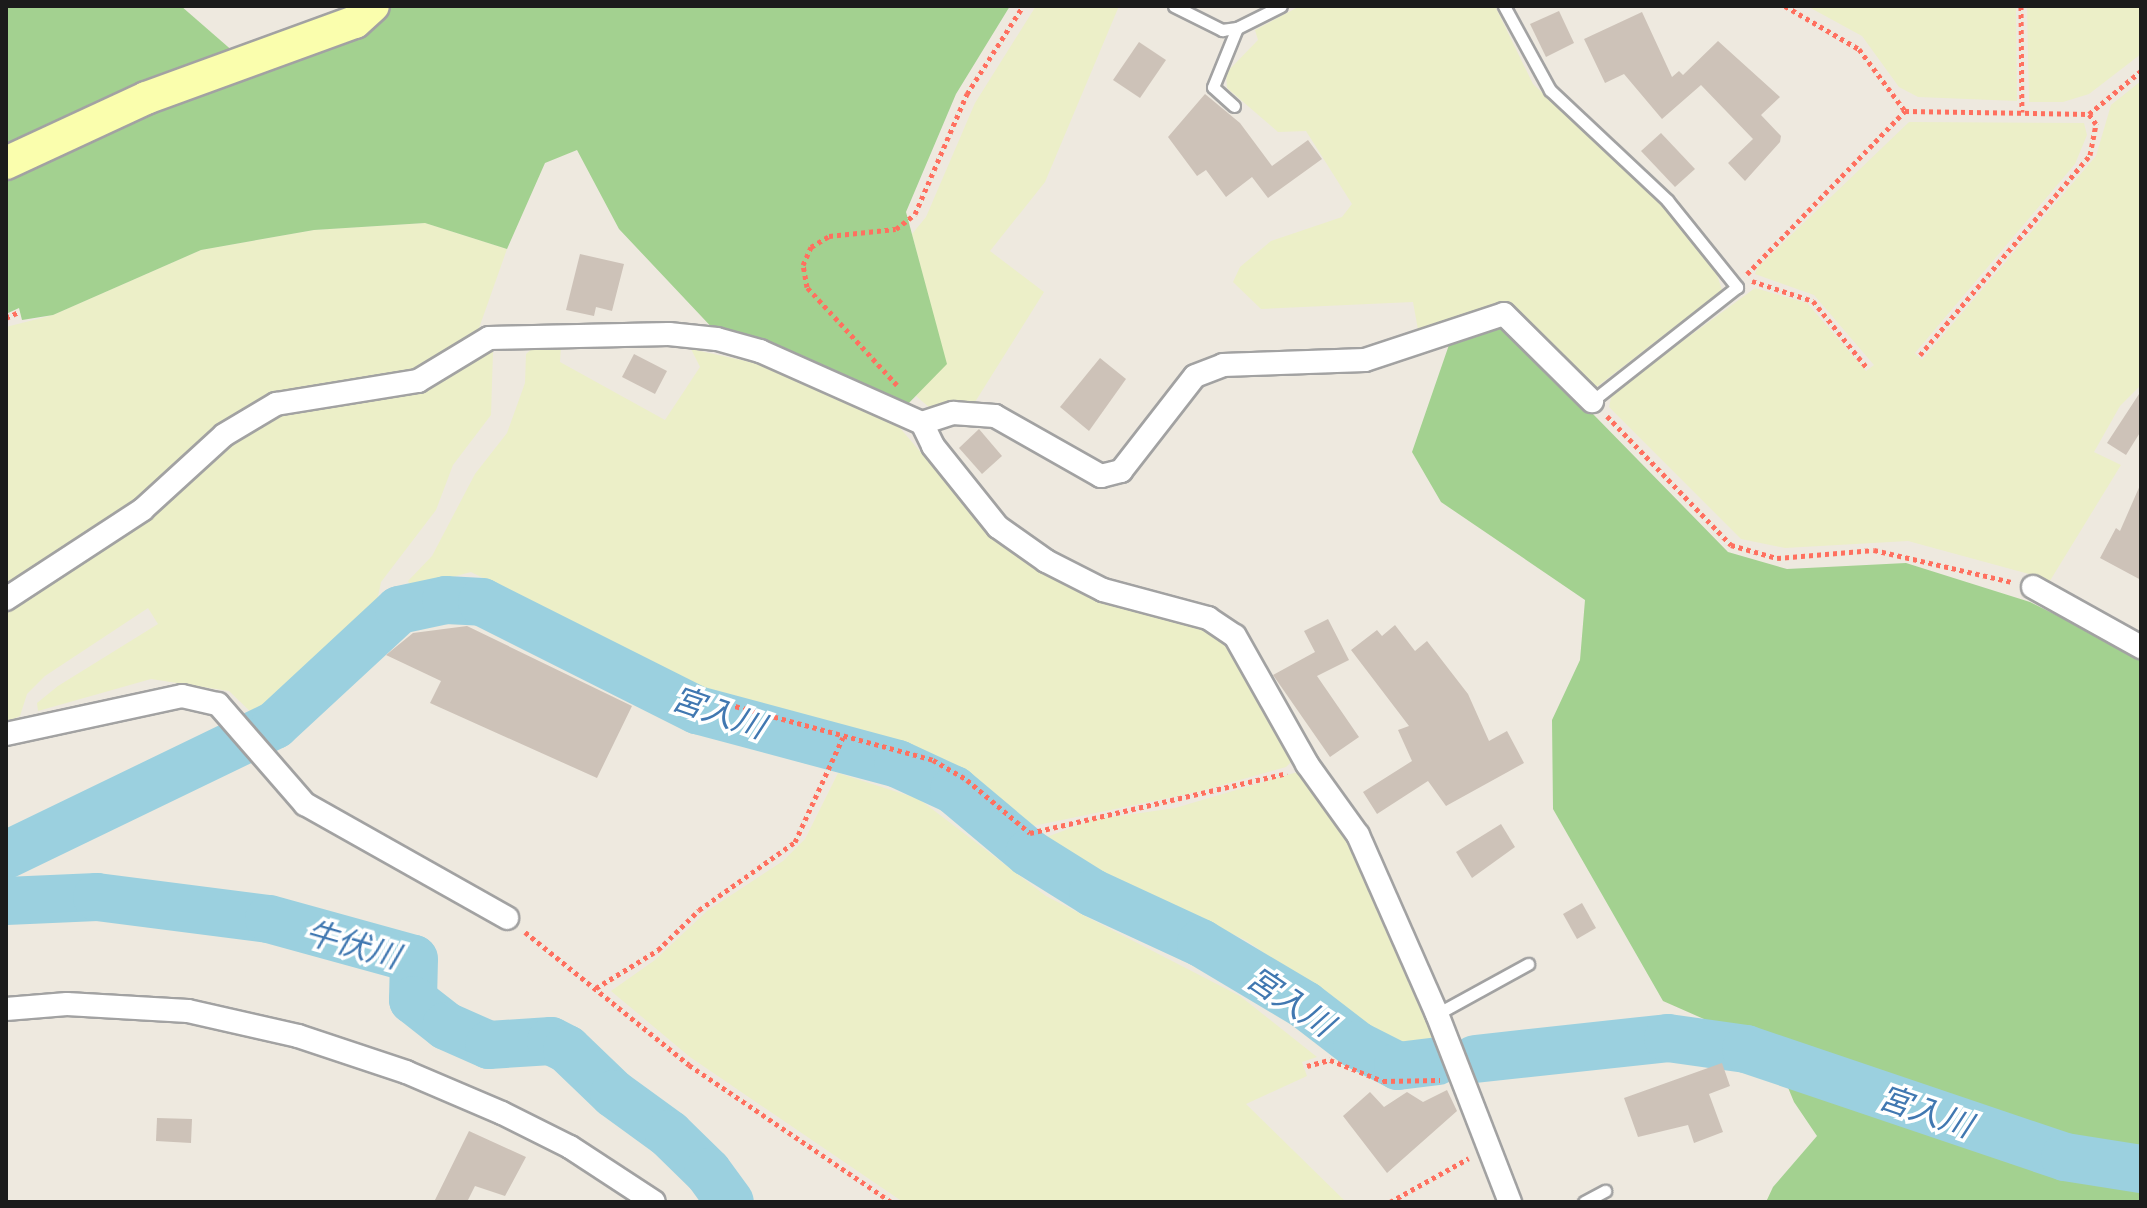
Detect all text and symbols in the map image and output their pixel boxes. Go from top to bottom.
water label: 宮入川 [667,677,771,745]
water label: 牛伏川 [302,911,404,975]
water label: 宮入川 [1240,957,1342,1043]
water label: 宮入川 [1874,1076,1978,1144]

